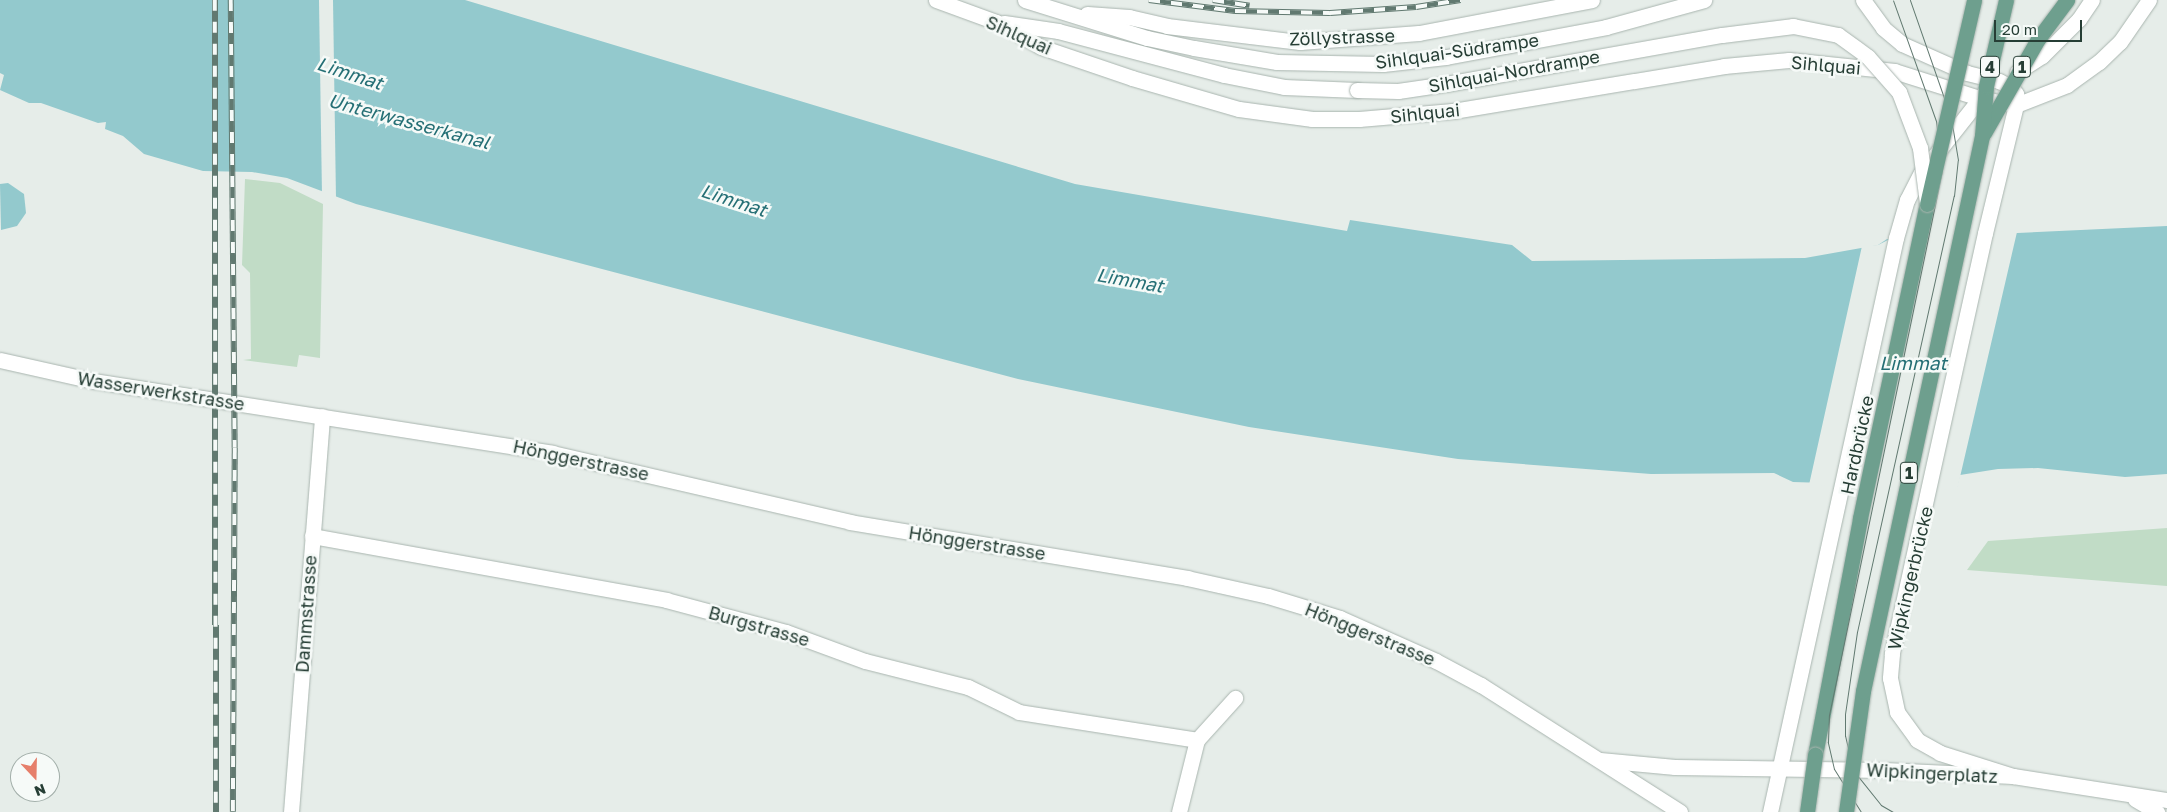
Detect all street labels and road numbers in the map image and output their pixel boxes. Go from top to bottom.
street label: Sihlquai [983,11,1055,59]
street label: Zöllystrasse [1289,24,1395,50]
street label: Sihlquai-Südrampe [1374,29,1540,73]
street label: Sihlquai-Nordrampe [1427,45,1601,97]
street label: Sihlquai [1790,51,1862,79]
road number: 4 [1980,54,2000,80]
road number: 1 [2012,54,2032,80]
street label: Sihlquai [1389,99,1461,127]
street label: Wasserwerkstrasse [76,367,246,415]
street label: Hardbrücke [1836,393,1878,497]
street label: Hönggerstrasse [511,435,651,485]
road number: 1 [1899,459,1919,486]
street label: Wipkingerbrücke [1883,504,1937,652]
street label: Hönggerstrasse [907,522,1047,564]
street label: Dammstrasse [291,554,321,674]
street label: Hönggerstrasse [1302,598,1438,670]
street label: Burgstrasse [706,601,812,651]
street label: Wipkingerplatz [1866,759,1998,787]

